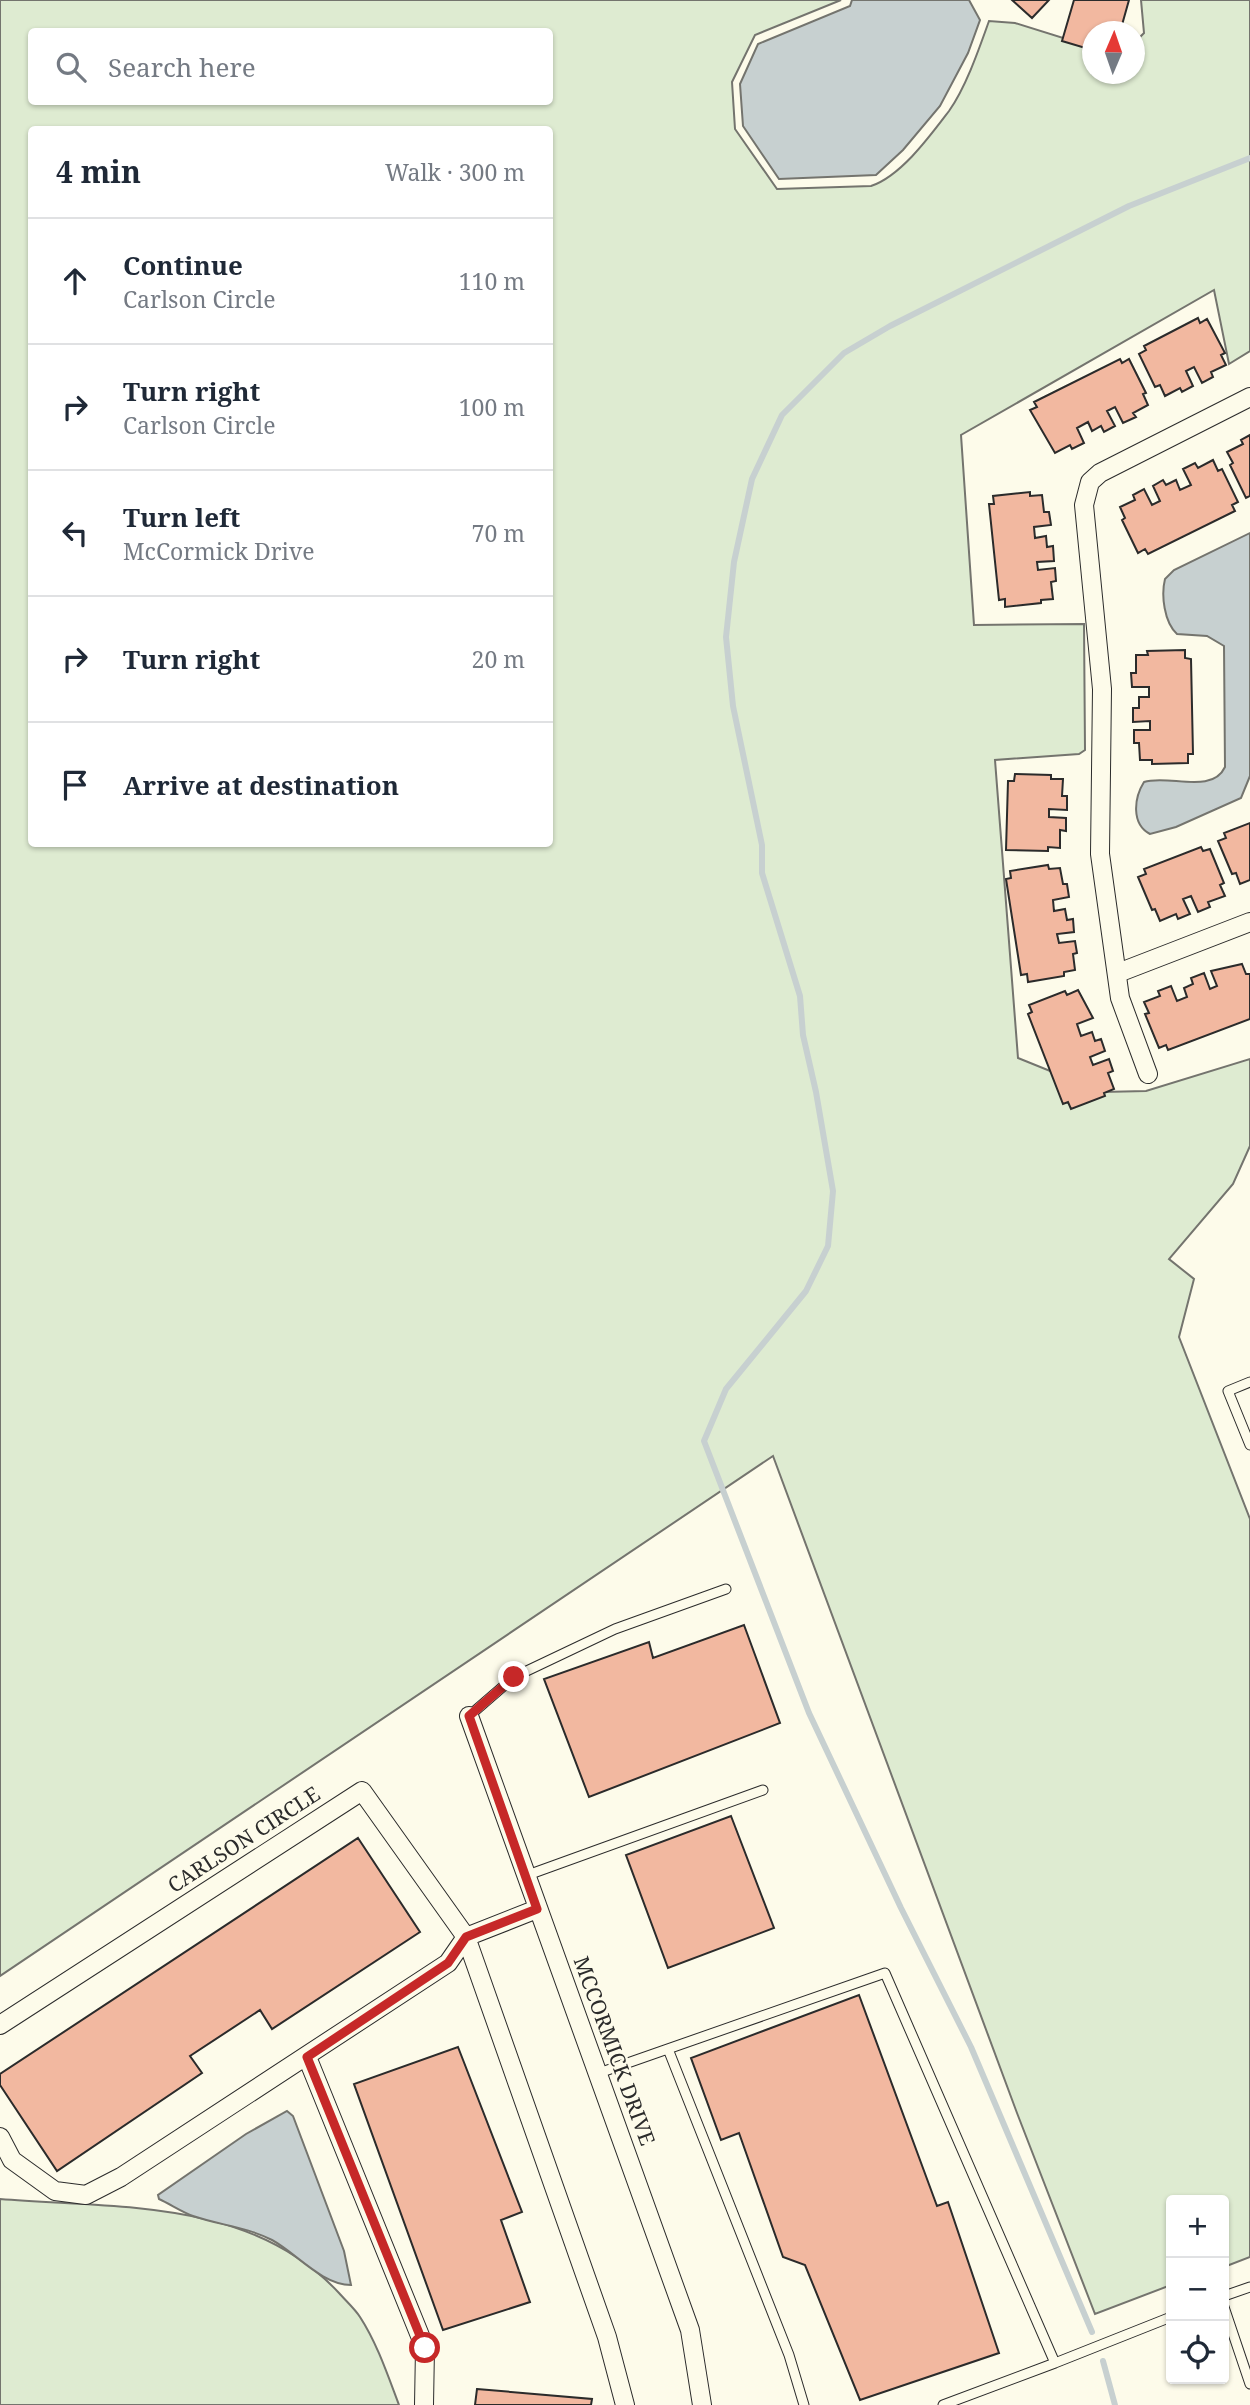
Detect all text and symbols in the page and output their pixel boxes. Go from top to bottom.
north arrow [1082,21,1145,84]
search box [28,28,553,105]
icon: search [52,48,90,86]
text: Search here [108,49,256,85]
text: 4 min [56,151,141,192]
text: Walk · 300 m [385,156,525,188]
text: Continue [123,247,243,283]
icon: ahead [56,262,94,300]
text: 110 m [459,265,525,297]
text: Carlson Circle [123,283,276,315]
text: Turn right [123,373,260,409]
icon: right [56,388,94,426]
text: 100 m [459,391,525,423]
text: Carlson Circle [123,409,276,441]
text: Turn left [123,499,240,535]
icon: left [56,514,94,552]
text: 70 m [472,517,525,549]
text: McCormick Drive [123,535,315,567]
icon: right [56,640,94,678]
text: Turn right [123,641,260,677]
text: 20 m [472,643,525,675]
icon: arrive [56,766,94,804]
text: Arrive at destination [123,767,399,803]
route end [498,1661,529,1692]
street label: CARLSON CIRCLE [162,1779,325,1899]
street label: MCCORMICK DRIVE [568,1952,662,2149]
map controls [1166,2195,1229,2384]
button: + [1166,2195,1229,2258]
button: − [1166,2258,1229,2321]
button: locate [1166,2321,1229,2384]
route start [409,2332,440,2363]

